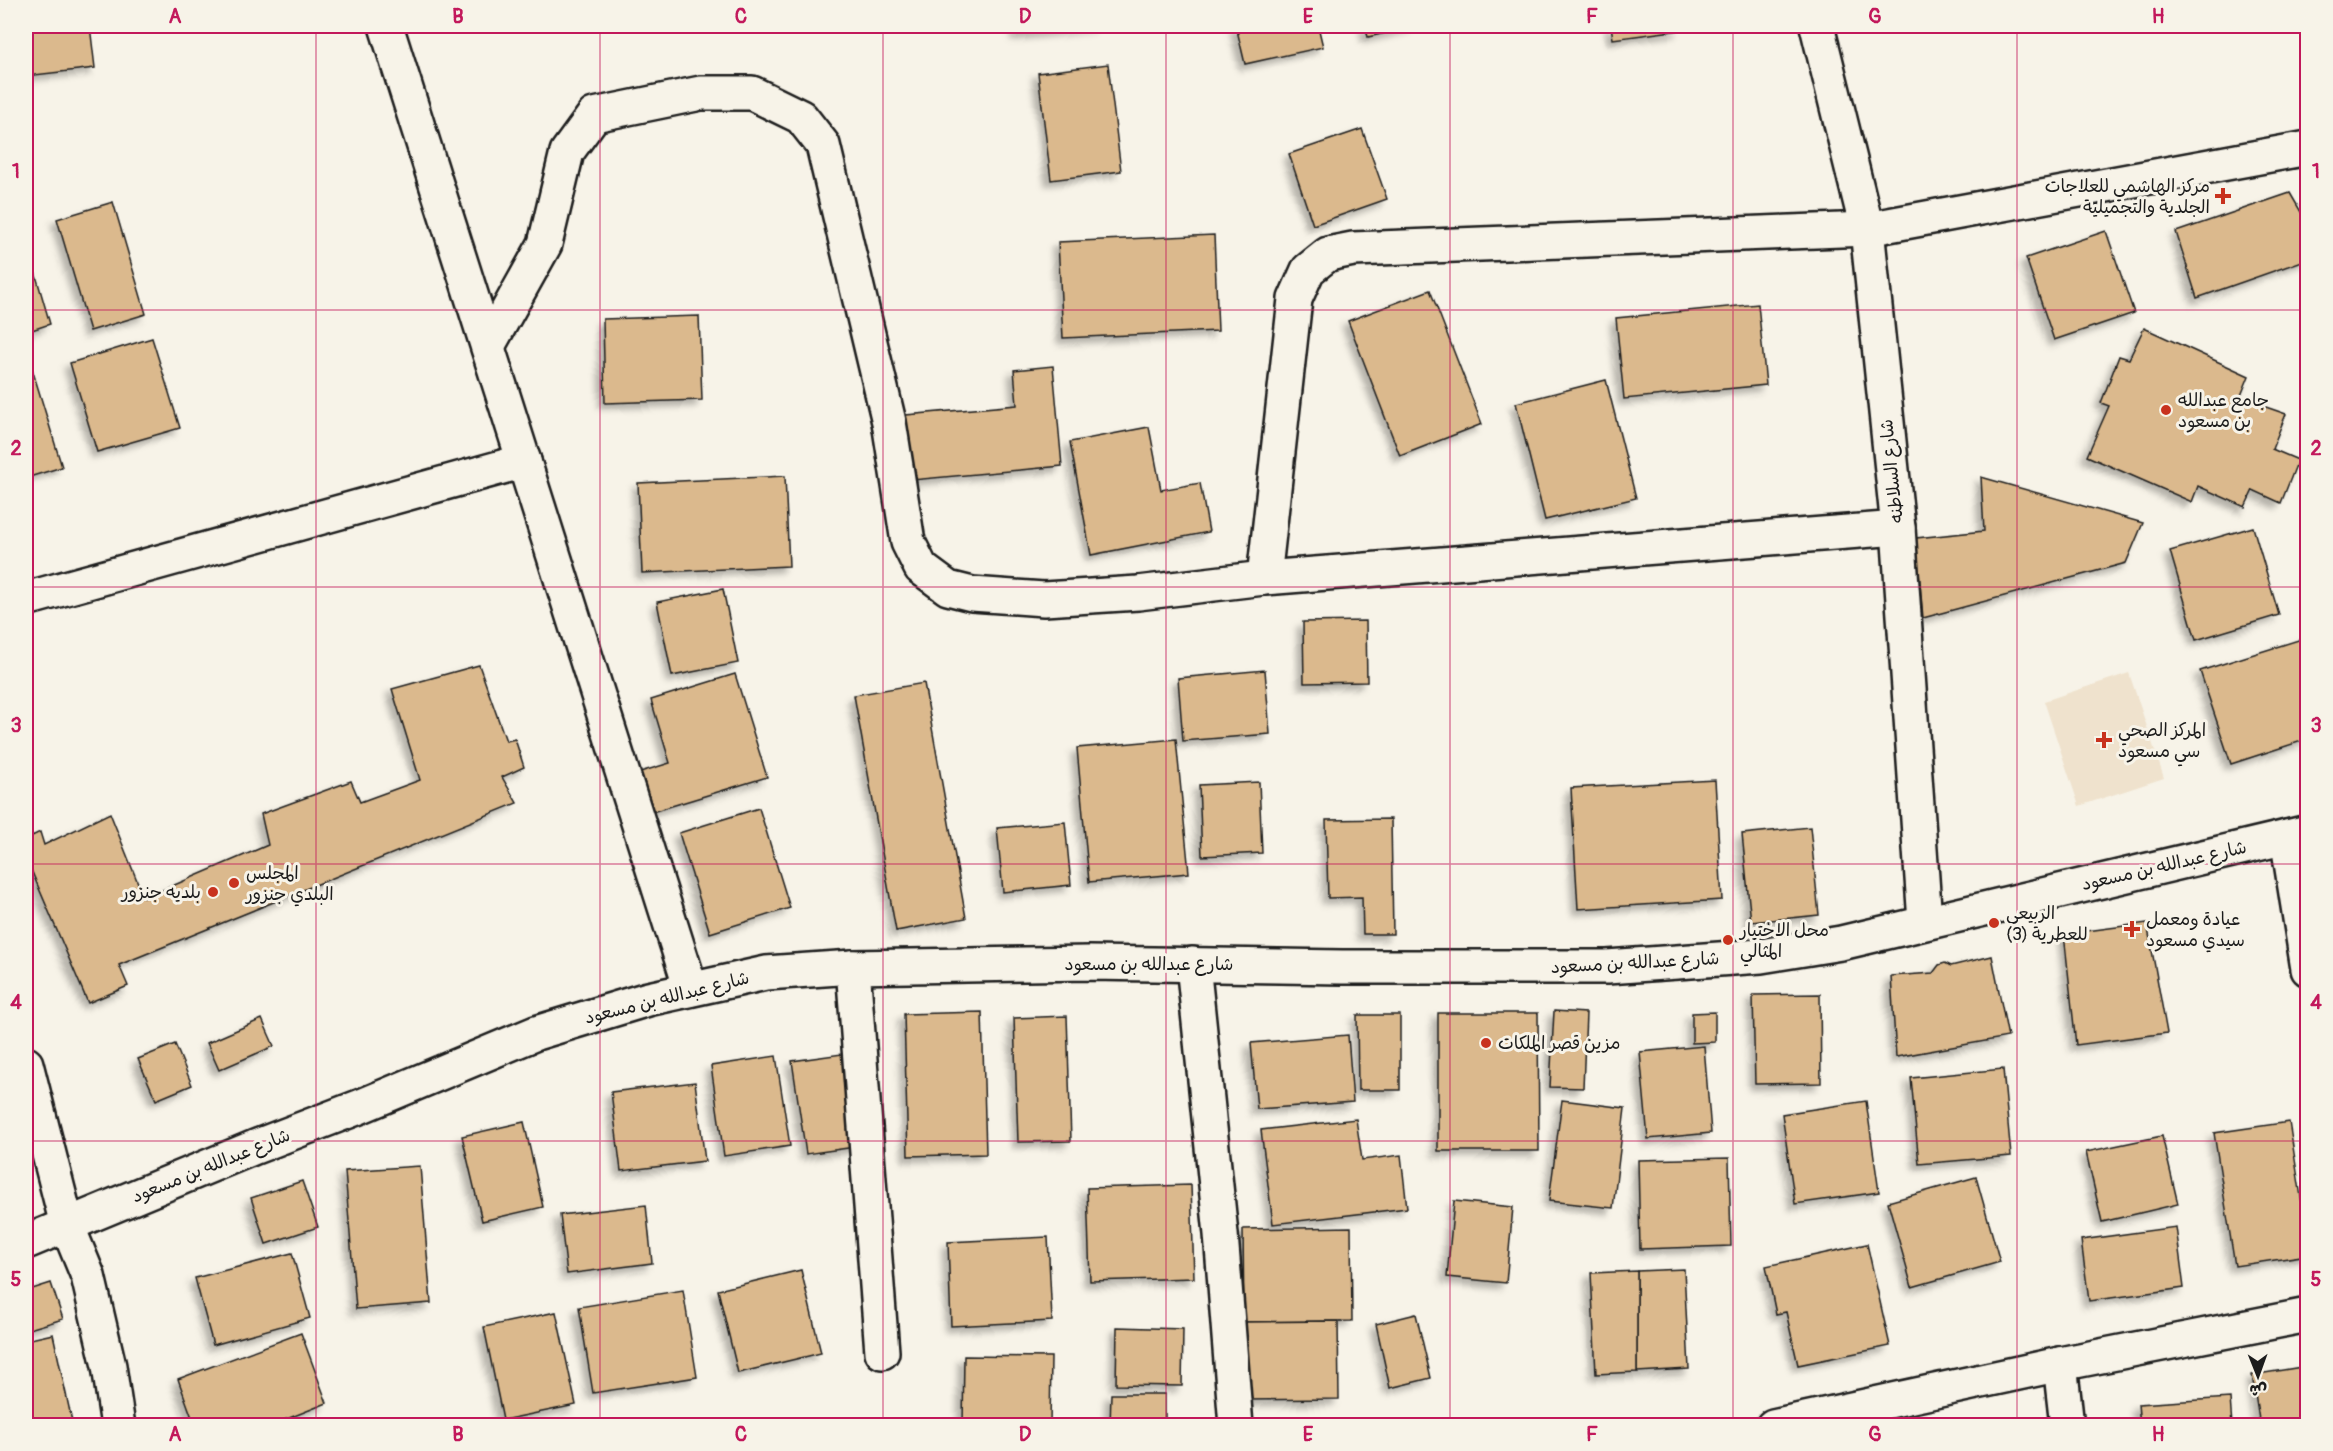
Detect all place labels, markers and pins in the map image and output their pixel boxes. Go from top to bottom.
place label: مركز الهاشمي للعلاجات الجلدية والتجميلية [2045,175,2210,219]
marker: مركز الهاشمي للعلاجات الجلدية والتجميلية [2214,187,2232,205]
place label: جامع عبدالله بن مسعود [2178,389,2269,433]
marker: جامع عبدالله بن مسعود [2159,403,2173,417]
place label: المركز الصحي سي مسعود [2118,719,2206,767]
marker: المركز الصحي سي مسعود [2095,731,2113,749]
place label: المجلس البلدي جنزور [244,862,334,907]
marker: المجلس البلدي جنزور [227,876,241,890]
place label: بلديه جنزور [120,881,201,904]
marker: بلديه جنزور [206,885,220,899]
place label: الربيعي (3) للعطرية [2006,902,2088,946]
place label: عيادة ومعمل سيدي مسعود [2146,908,2245,953]
marker: الربيعي (3) للعطرية [1987,916,2001,930]
place label: محل الاختيار المثالي [1738,919,1829,967]
marker: عيادة ومعمل سيدي مسعود [2123,920,2141,938]
marker: محل الاختيار المثالي [1721,933,1735,947]
place label: مزين قصر الملكات [1498,1032,1621,1055]
marker: مزين قصر الملكات [1479,1036,1493,1050]

